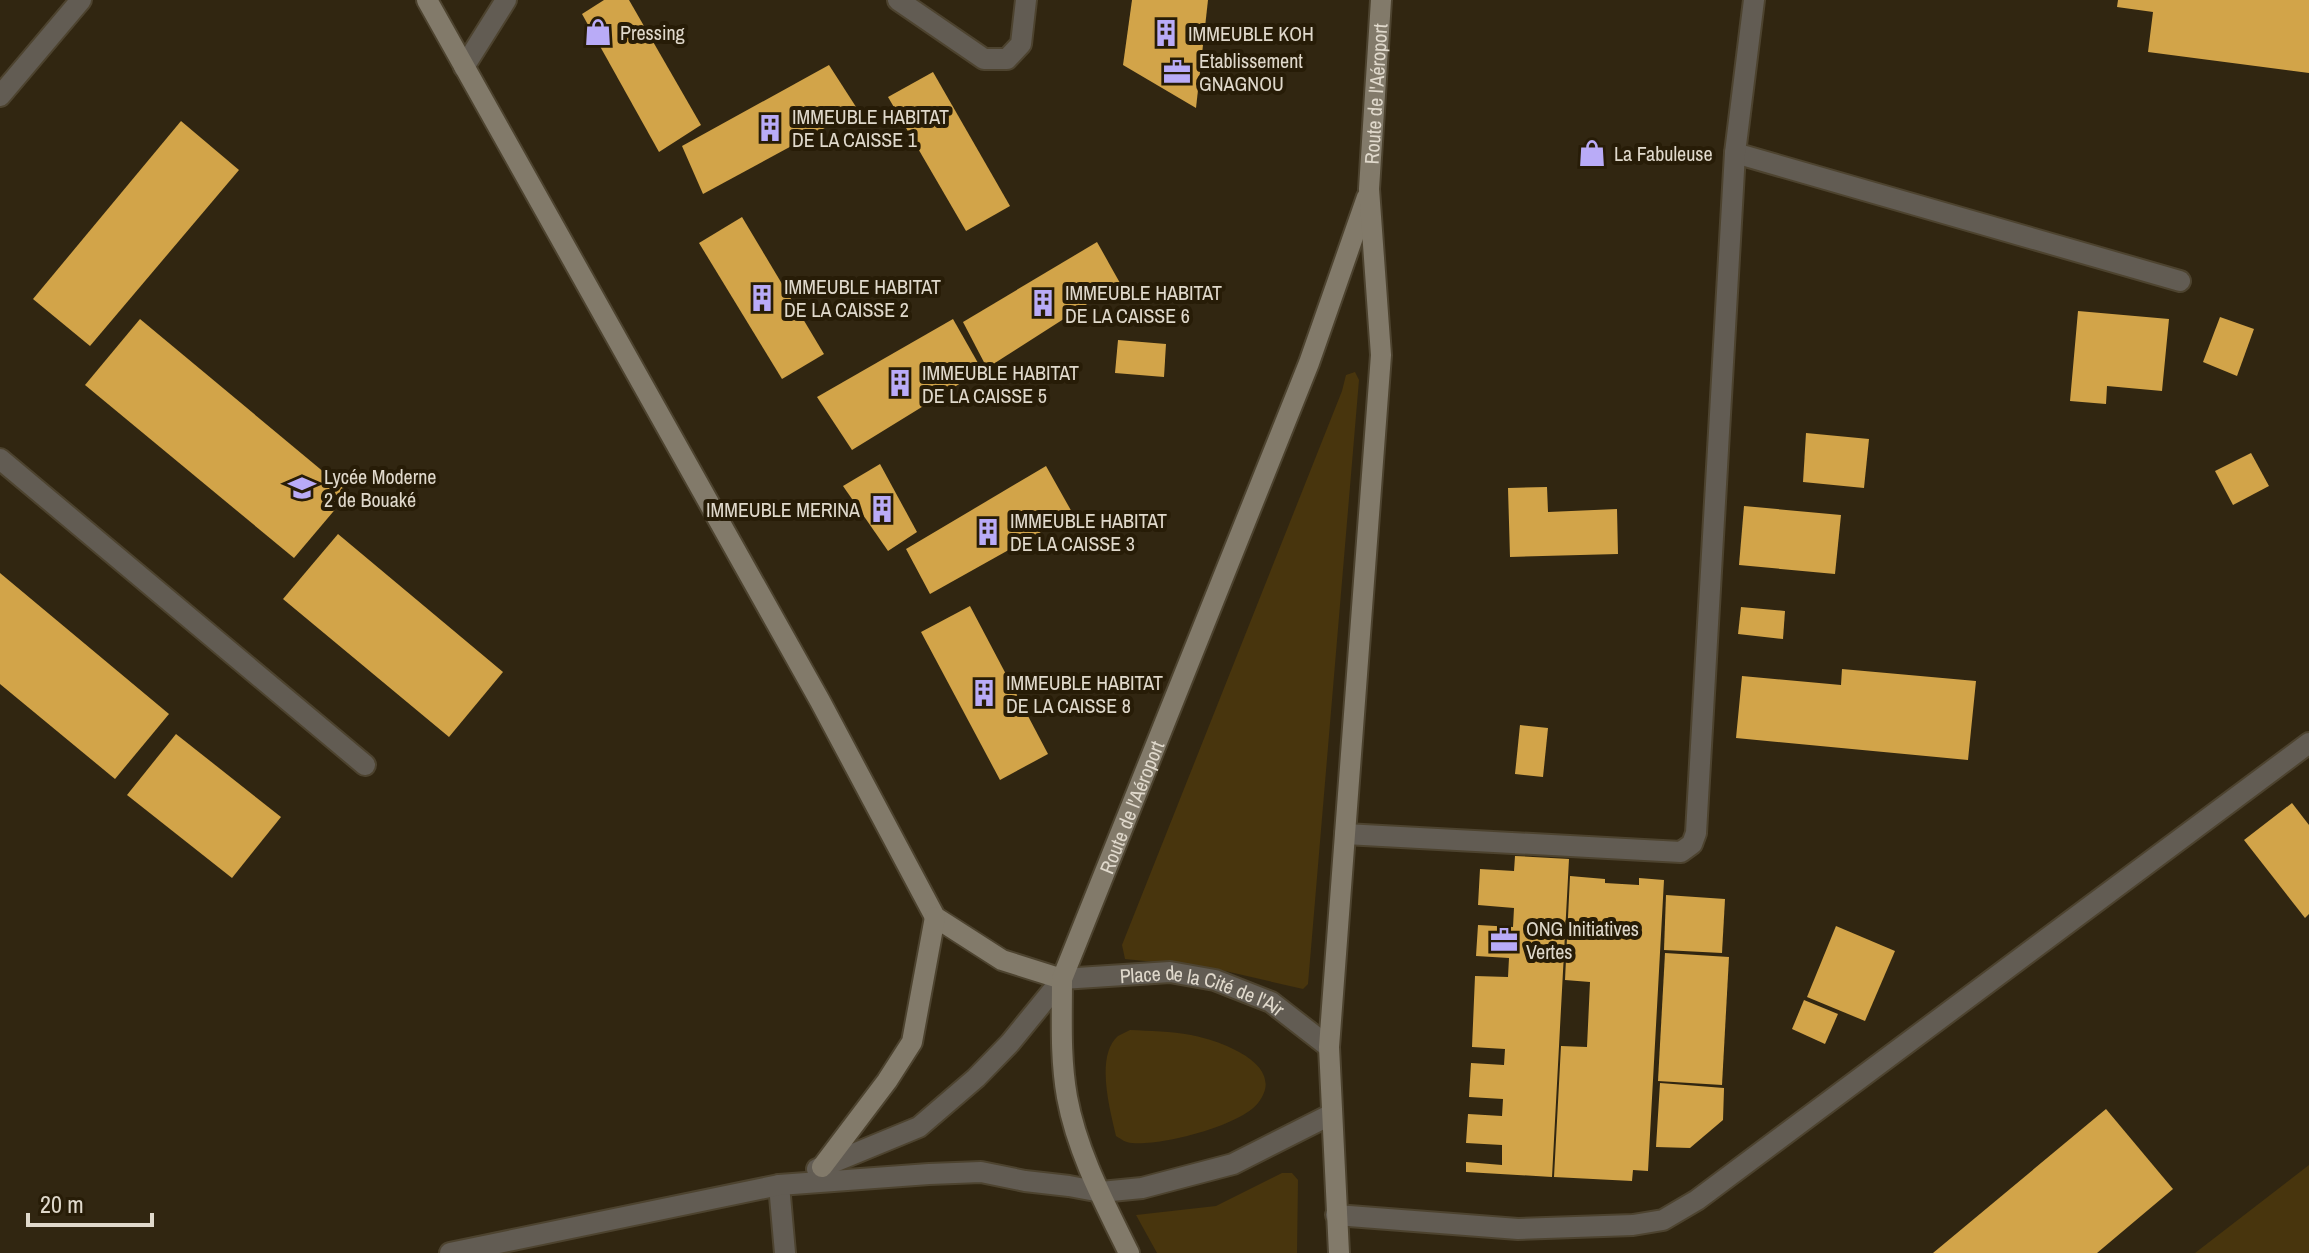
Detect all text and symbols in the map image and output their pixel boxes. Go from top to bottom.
shop icon: Pressing [583,17,613,47]
building icon: IMMEUBLE KOH [1151,18,1181,48]
place label: Pressing [620,19,685,46]
place label: IMMEUBLE KOH [1188,20,1314,47]
street label: Route de l'Aéroport [1357,22,1393,165]
place label: Etablissement GNAGNOU [1199,47,1303,97]
office icon: Etablissement GNAGNOU [1162,57,1192,87]
place label: IMMEUBLE HABITAT DE LA CAISSE 1 [792,103,949,153]
building icon: IMMEUBLE HABITAT DE LA CAISSE 1 [755,113,785,143]
shop icon: La Fabuleuse [1577,138,1607,168]
place label: La Fabuleuse [1614,140,1713,167]
place label: IMMEUBLE HABITAT DE LA CAISSE 2 [784,273,941,323]
place label: IMMEUBLE HABITAT DE LA CAISSE 6 [1065,279,1222,329]
building icon: IMMEUBLE HABITAT DE LA CAISSE 2 [747,283,777,313]
building icon: IMMEUBLE HABITAT DE LA CAISSE 6 [1028,288,1058,318]
place label: IMMEUBLE HABITAT DE LA CAISSE 5 [922,359,1079,409]
building icon: IMMEUBLE HABITAT DE LA CAISSE 5 [885,368,915,398]
place label: Lycée Moderne 2 de Bouaké [324,463,436,513]
school or university icon: Lycée Moderne 2 de Bouaké [287,473,317,503]
building icon: IMMEUBLE MERINA [867,494,897,524]
place label: IMMEUBLE MERINA [706,496,860,523]
place label: IMMEUBLE HABITAT DE LA CAISSE 3 [1010,507,1167,557]
building icon: IMMEUBLE HABITAT DE LA CAISSE 3 [973,517,1003,547]
place label: IMMEUBLE HABITAT DE LA CAISSE 8 [1006,669,1163,719]
building icon: IMMEUBLE HABITAT DE LA CAISSE 8 [969,678,999,708]
street label: Route de l'Aéroport [1092,736,1170,877]
place label: ONG Initiatives Vertes [1526,915,1639,965]
office icon: ONG Initiatives Vertes [1489,925,1519,955]
street label: Place de la Cité de l'Air [1119,958,1291,1022]
scale bar [28,1177,152,1227]
text: 20 m [40,1188,84,1220]

